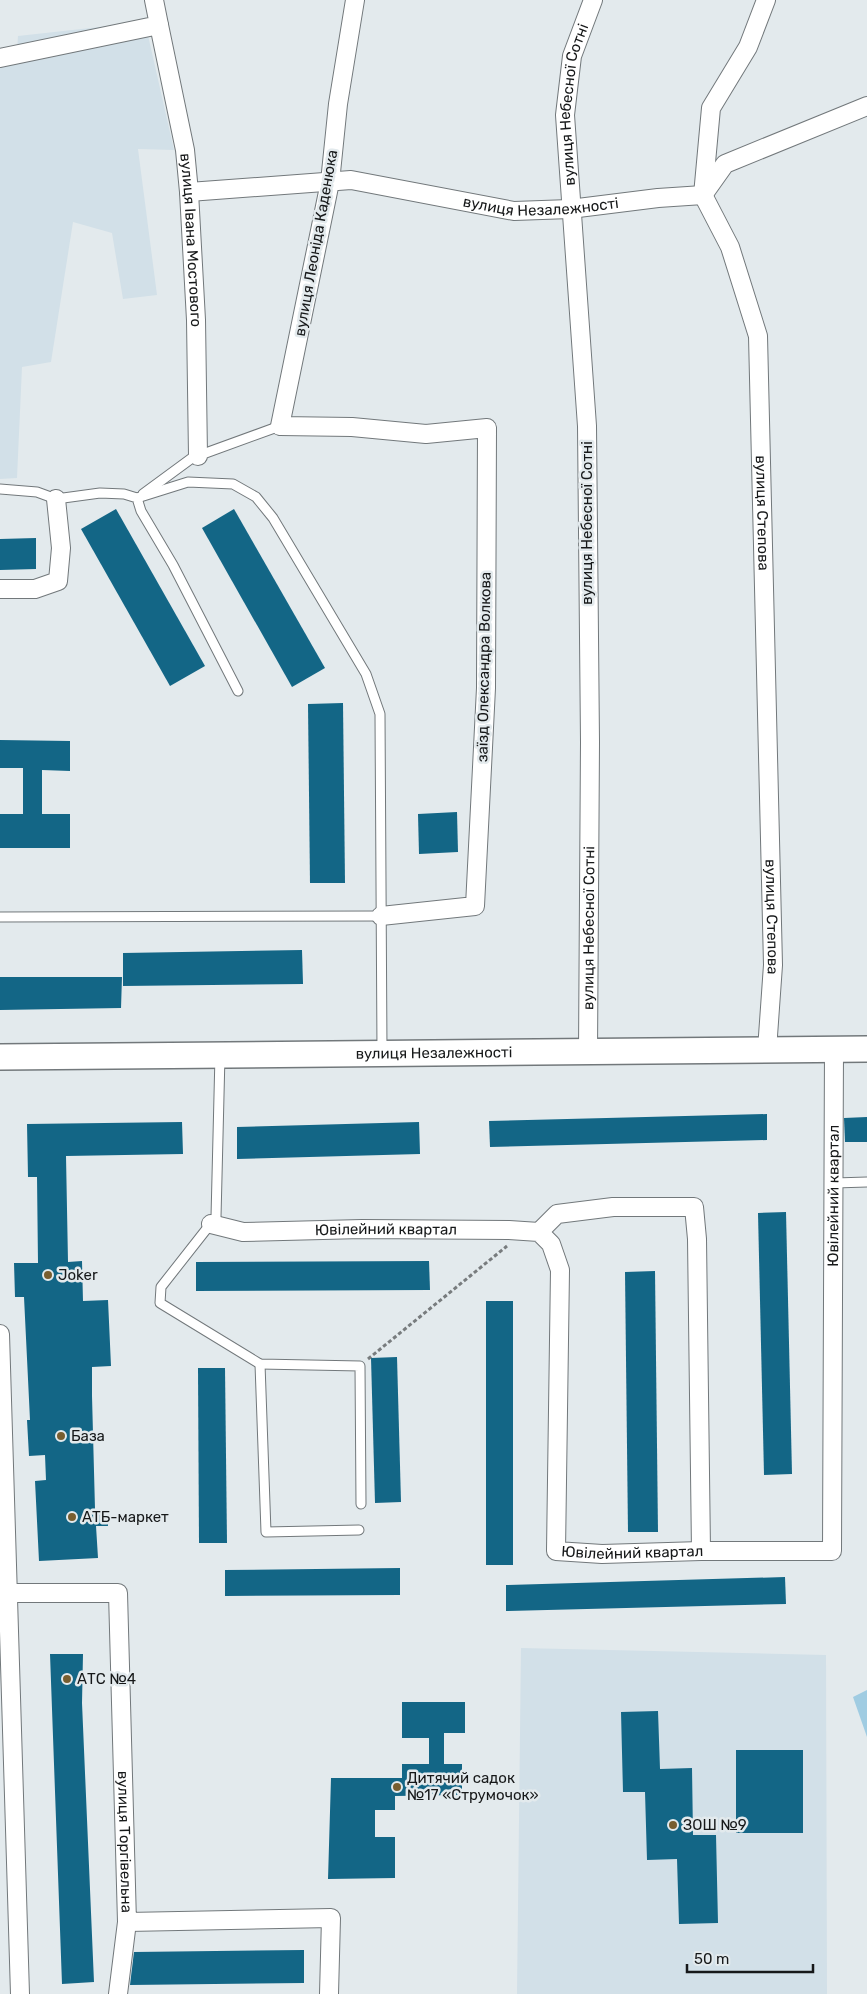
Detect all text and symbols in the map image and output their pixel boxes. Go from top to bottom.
street label: вулиця Небесної Сотні [556,21,592,186]
street label: вулиця Леоніда Каденюка [291,148,341,338]
street label: вулиця Івана Мостового [176,152,205,327]
street label: вулиця Незалежності [461,192,620,220]
street label: вулиця Небесної Сотні [578,441,596,605]
street label: вулиця Степова [752,455,773,571]
street label: заїзд Олександра Волкова [473,572,495,762]
street label: вулиця Небесної Сотні [579,846,598,1010]
street label: вулиця Степова [761,859,782,975]
street label: вулиця Незалежності [356,1043,512,1063]
street label: Ювілейний квартал [824,1125,843,1267]
street label: Ювілейний квартал [315,1220,457,1239]
place label: Joker [58,1266,98,1284]
marker: Joker [42,1269,54,1281]
place label: База [71,1427,105,1445]
marker: База [55,1430,67,1442]
place label: АТБ-маркет [82,1508,169,1526]
marker: АТБ-маркет [66,1511,78,1523]
street label: Ювілейний квартал [561,1542,704,1563]
place label: АТС №4 [77,1670,136,1688]
marker: АТС №4 [61,1673,73,1685]
place label: Дитячий садок №17 «Струмочок» [407,1769,539,1804]
street label: вулиця Торгівельна [114,1771,136,1913]
marker: Дитячий садок №17 «Струмочок» [391,1781,403,1793]
place label: ЗОШ №9 [683,1816,747,1834]
marker: ЗОШ №9 [667,1819,679,1831]
scale bar [687,1942,813,1974]
text: 50 m [694,1950,729,1968]

